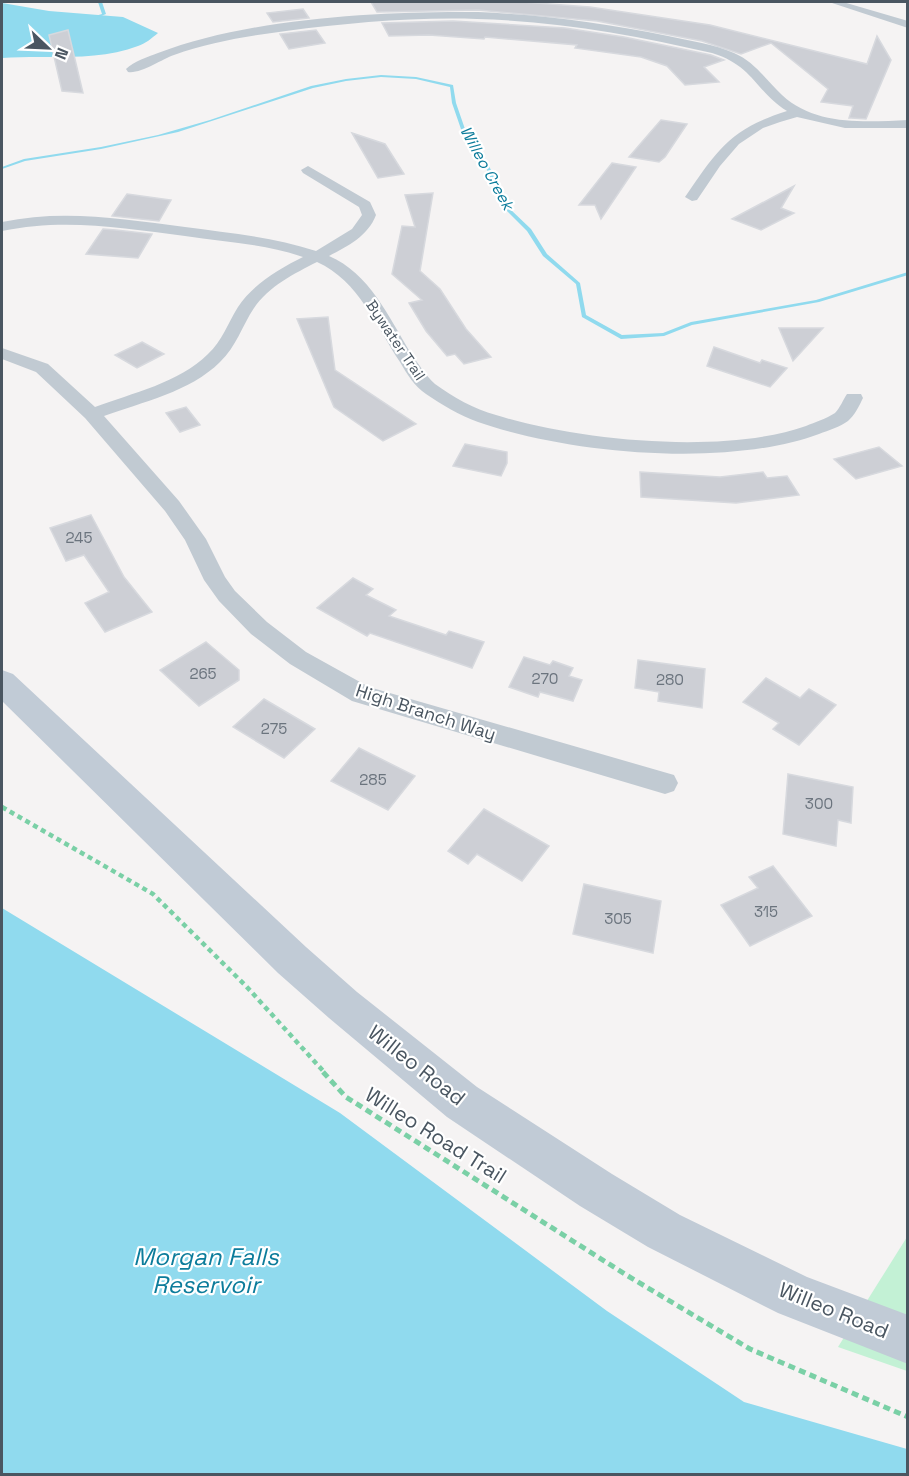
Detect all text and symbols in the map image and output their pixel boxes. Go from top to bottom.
north arrow [18,18,78,78]
text: N [50,45,73,63]
water label: Willeo Creek [455,122,520,216]
street label: Bywater Trail [362,296,430,384]
house number: 245 [66,528,92,547]
house number: 265 [189,664,217,683]
house number: 270 [532,669,558,688]
house number: 280 [656,670,684,689]
street label: High Branch Way [353,678,499,746]
house number: 275 [261,719,287,738]
house number: 285 [359,770,387,789]
house number: 300 [805,794,833,813]
house number: 315 [754,902,778,921]
house number: 305 [604,909,632,928]
street label: Willeo Road [363,1019,471,1111]
street label: Willeo Road Trail [360,1081,512,1189]
water label: Morgan Falls Reservoir [133,1241,280,1300]
street label: Willeo Road [775,1276,893,1344]

